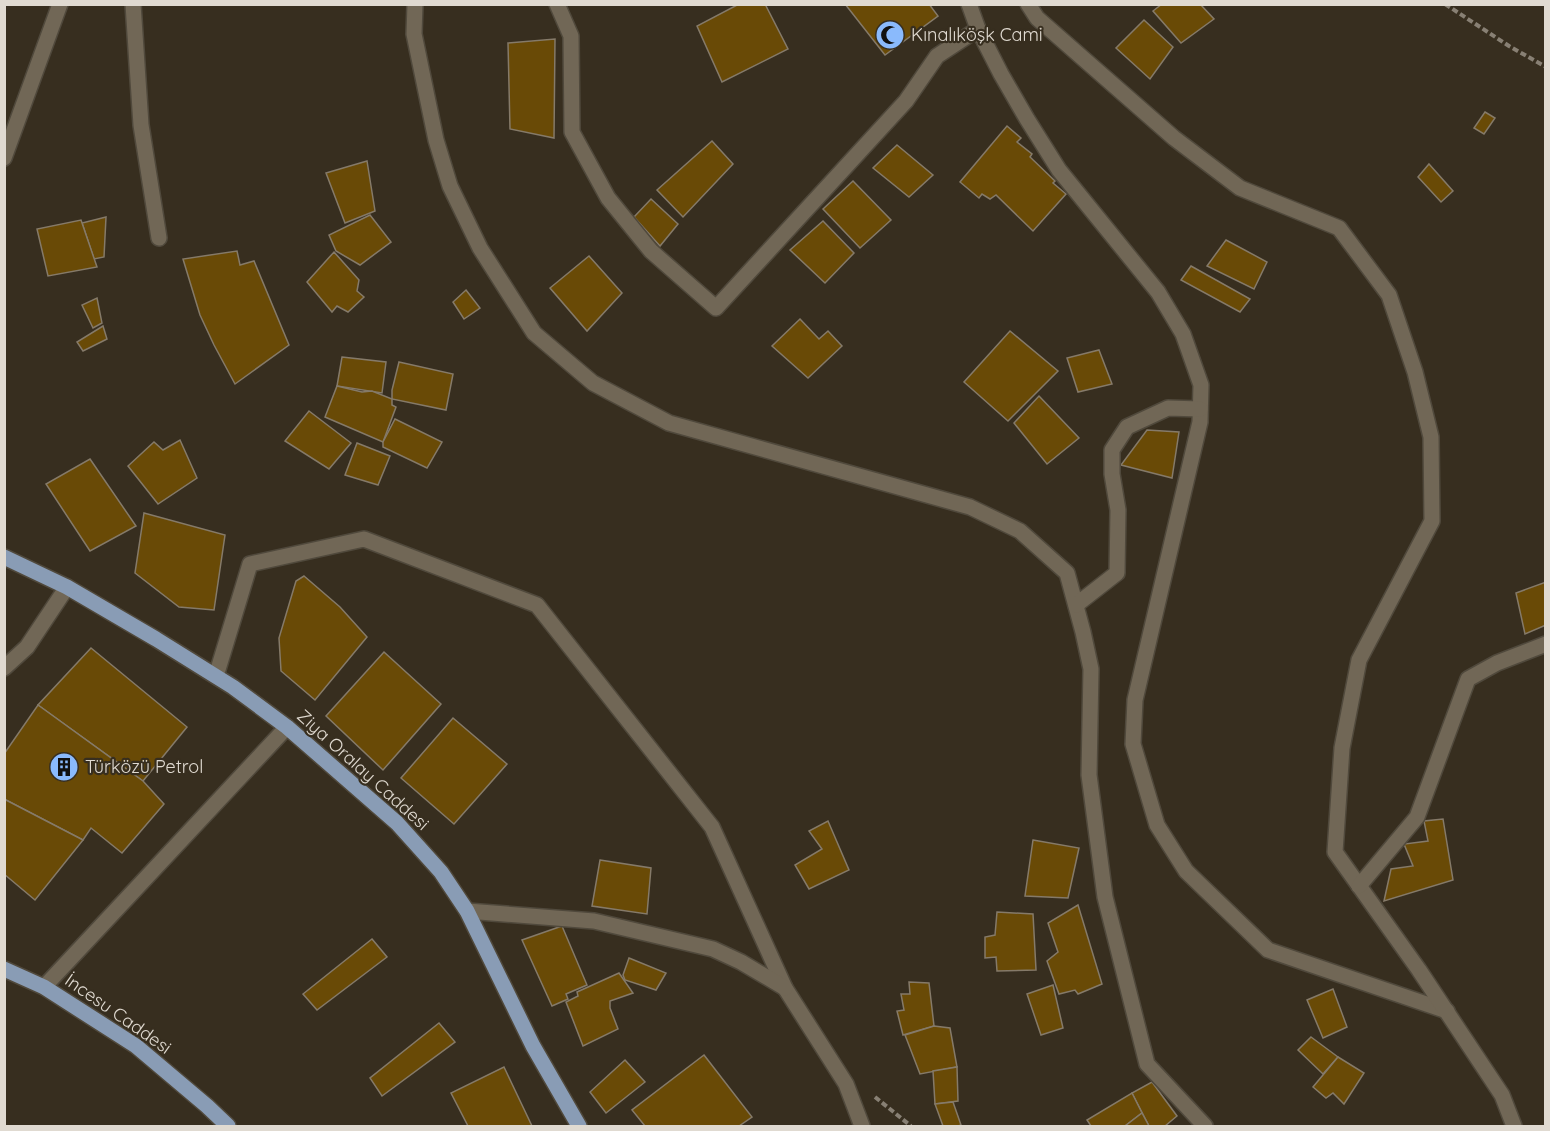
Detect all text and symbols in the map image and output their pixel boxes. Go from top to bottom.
mosque icon: Kınalıköşk Cami [874,19,906,51]
place label: Kınalıköşk Cami [911,23,1043,46]
street label: Ziya Oralay Caddesi [292,704,434,835]
building icon: Türközü Petrol [48,751,80,783]
place label: Türközü Petrol [85,755,203,778]
street label: İncesu Caddesi [61,968,176,1059]

